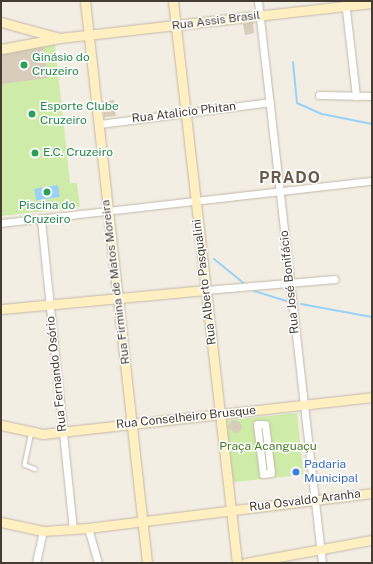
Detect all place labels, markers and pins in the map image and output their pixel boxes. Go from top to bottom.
place label: Ginásio do Cruzeiro [32,51,90,79]
marker: Ginásio do Cruzeiro [19,60,29,70]
place label: Esporte Clube Cruzeiro [40,100,119,128]
marker: Esporte Clube Cruzeiro [27,109,37,119]
place label: E.C. Cruzeiro [43,146,113,160]
marker: E.C. Cruzeiro [30,148,40,158]
marker: Piscina do Cruzeiro [42,187,52,197]
place label: Piscina do Cruzeiro [19,199,75,227]
place label: Padaria Municipal [304,458,358,486]
marker: Padaria Municipal [291,467,301,477]

